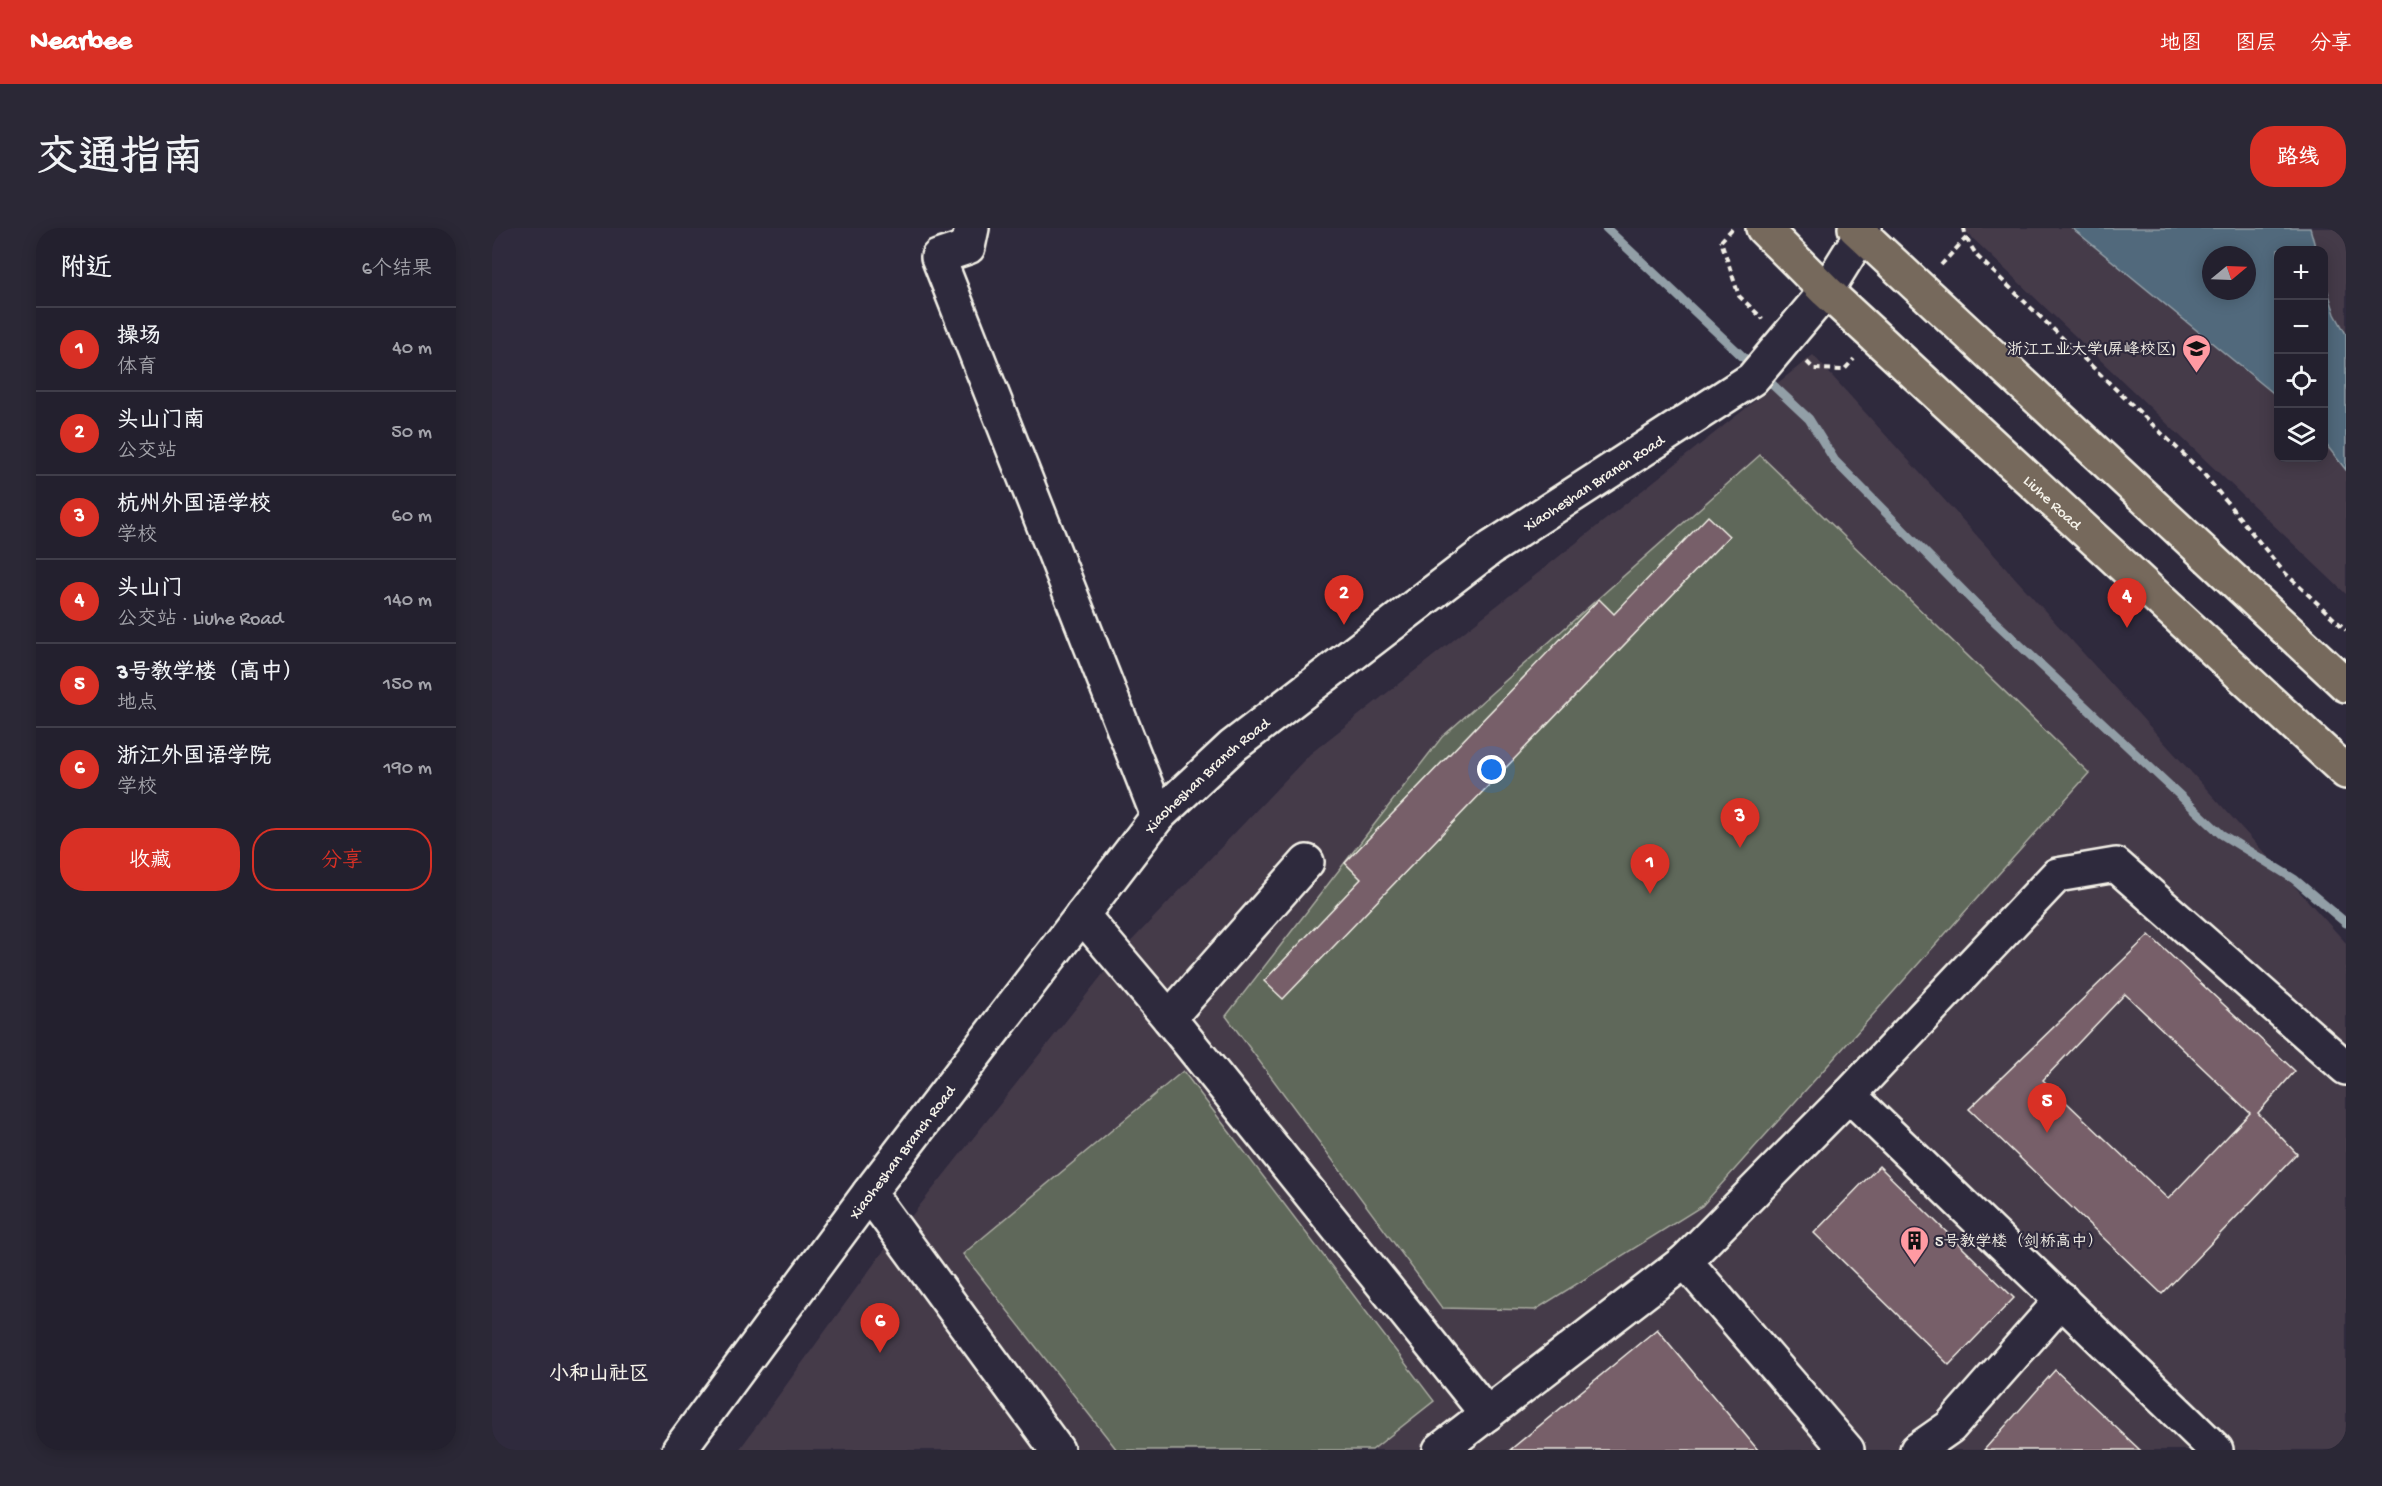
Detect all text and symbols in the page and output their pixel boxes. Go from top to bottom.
text: Nearbee [30,26,132,59]
text: 地图 [2160,33,2202,58]
text: 图层 [2235,33,2277,58]
text: 分享 [2310,33,2352,58]
button: 路线 [2250,126,2346,187]
text: 交通指南 [36,137,204,186]
north arrow [2202,246,2256,300]
map controls [2274,246,2328,462]
button: + [2274,246,2328,300]
text: 附近 [60,255,112,286]
text: 6个结果 [362,259,432,282]
button: − [2274,300,2328,354]
text: 操场 [117,325,161,351]
school or university icon: 浙江工业大学(屏峰校区) [2181,332,2213,374]
text: 1 [75,338,84,361]
text: 40 m [392,338,432,361]
place label: 浙江工业大学(屏峰校区) [2007,340,2176,361]
button: locate [2274,354,2328,408]
text: 体育 [117,357,157,380]
button: layers [2274,408,2328,462]
text: 头山门南 [117,409,205,435]
text: 2 [75,422,84,445]
text: 50 m [391,422,432,445]
street label: Xiaoheshan Branch Road [1520,431,1670,538]
text: 公交站 [117,441,177,464]
street label: Liuhe Road [2018,472,2085,537]
text: 杭州外国语学校 [117,493,271,519]
text: 3 [74,506,85,529]
text: 60 m [392,506,432,529]
text: 学校 [117,525,157,548]
pin: 2 [1324,576,1364,625]
text: 头山门 [117,577,183,603]
pin: 4 [2108,578,2146,628]
text: 4 [75,590,84,613]
text: 140 m [384,590,432,613]
text: 公交站 · Liuhe Road [117,609,283,632]
text: 3号教学楼（高中） [117,661,304,687]
text: 5 [74,674,85,697]
text: 150 m [383,674,432,697]
text: 地点 [117,693,157,716]
street label: Xiaoheshan Branch Road [1141,714,1276,839]
text: 浙江外国语学院 [117,745,271,771]
your location [1477,755,1506,784]
text: 6 [74,758,85,781]
text: 190 m [384,758,432,781]
text: 学校 [117,777,157,800]
pin: 3 [1720,798,1760,848]
button: 收藏 [60,828,240,891]
button: 分享 [252,828,432,891]
pin: 1 [1630,844,1670,894]
street label: Xiaoheshan Branch Road [846,1081,962,1225]
pin: 5 [2028,1084,2066,1133]
building icon: 5号教学楼（剑桥高中） [1898,1224,1930,1266]
place label: 5号教学楼（剑桥高中） [1935,1232,2103,1253]
pin: 6 [860,1304,900,1353]
district label: 小和山社区 [549,1362,649,1387]

